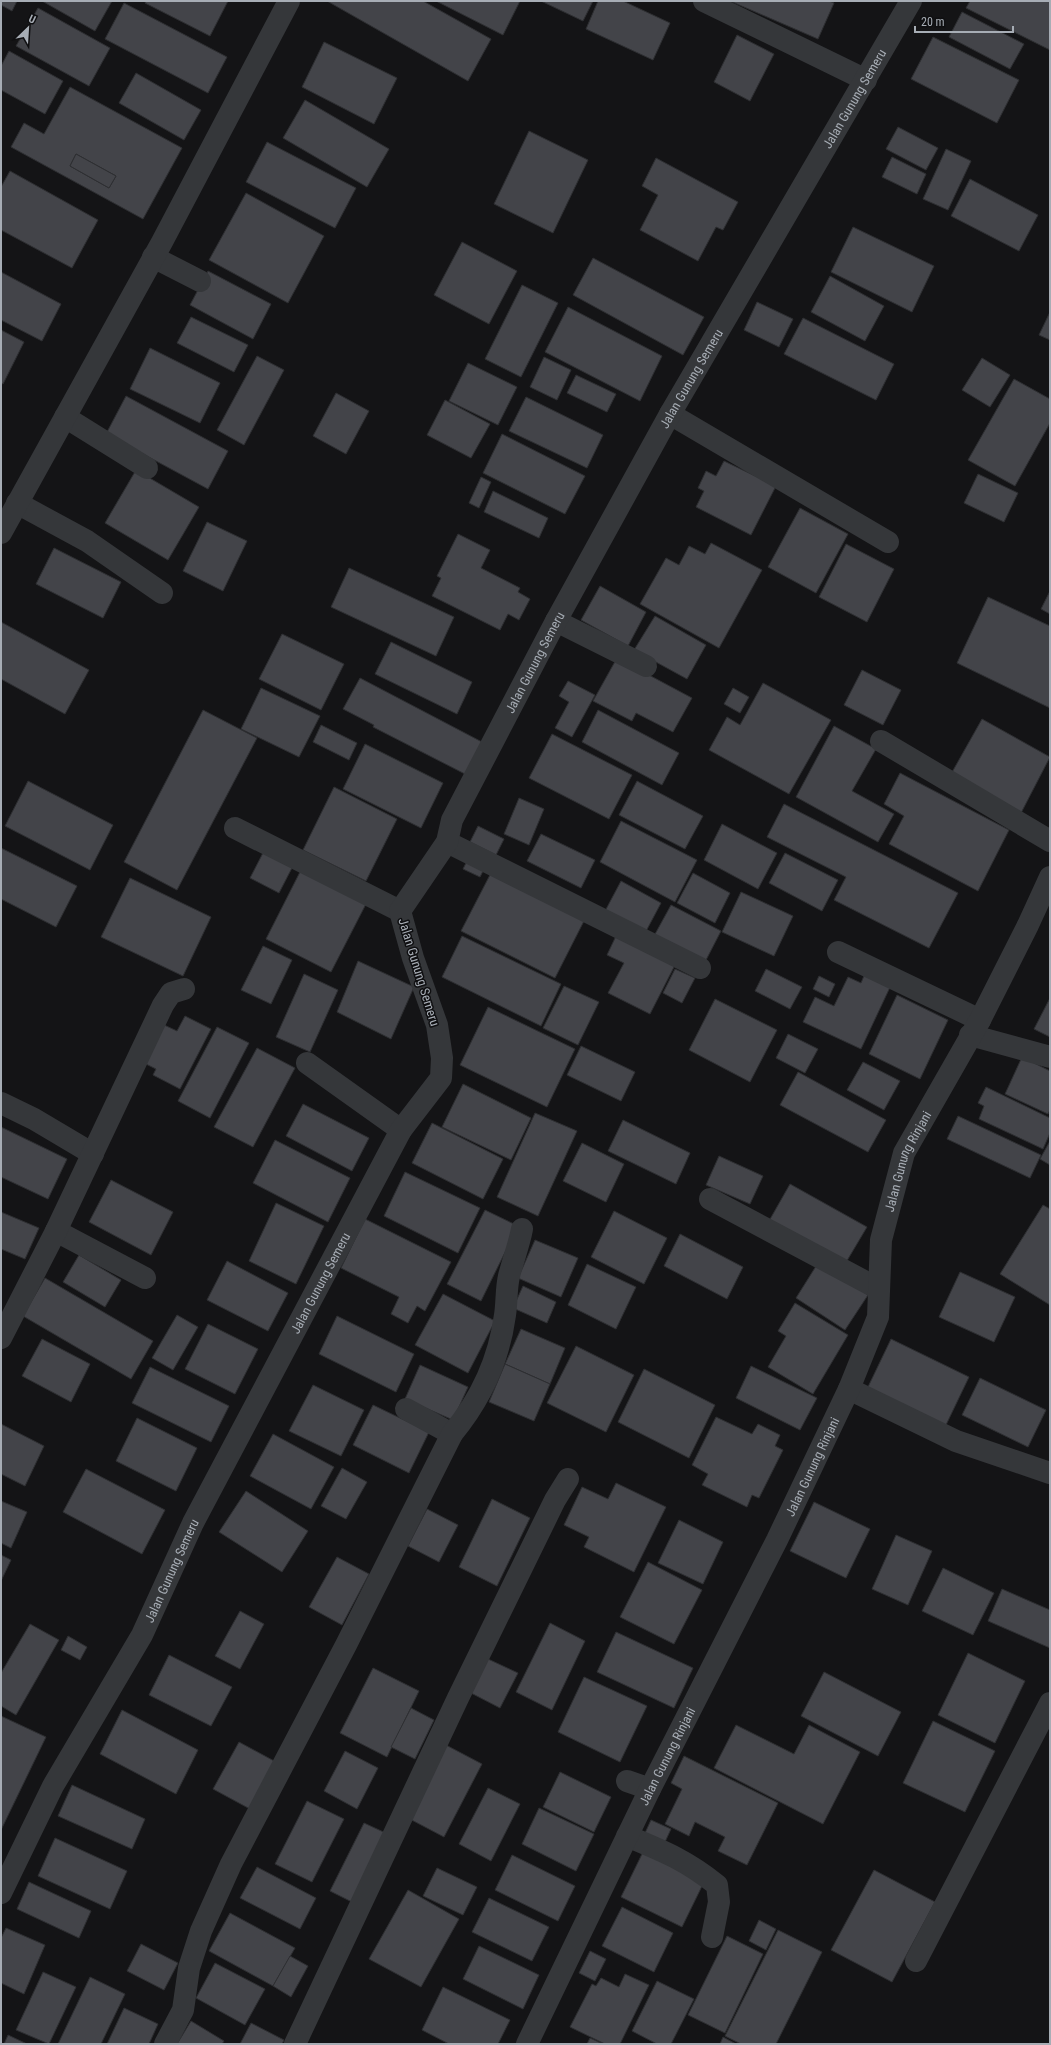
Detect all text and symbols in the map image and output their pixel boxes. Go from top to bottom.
north arrow [8,8,48,48]
scale bar [915,8,1013,34]
text: U [26,12,38,27]
text: 20 m [921,15,945,29]
street label: Jalan Gunung Semeru [819,46,889,151]
street label: Jalan Gunung Semeru [656,326,726,431]
street label: Jalan Gunung Semeru [502,609,567,715]
street label: Jalan Gunung Semeru [395,916,443,1028]
street label: Jalan Gunung Rinjani [881,1108,934,1213]
street label: Jalan Gunung Semeru [287,1230,353,1336]
street label: Jalan Gunung Rinjani [782,1415,842,1518]
street label: Jalan Gunung Semeru [141,1516,201,1625]
street label: Jalan Gunung Rinjani [636,1705,698,1808]

